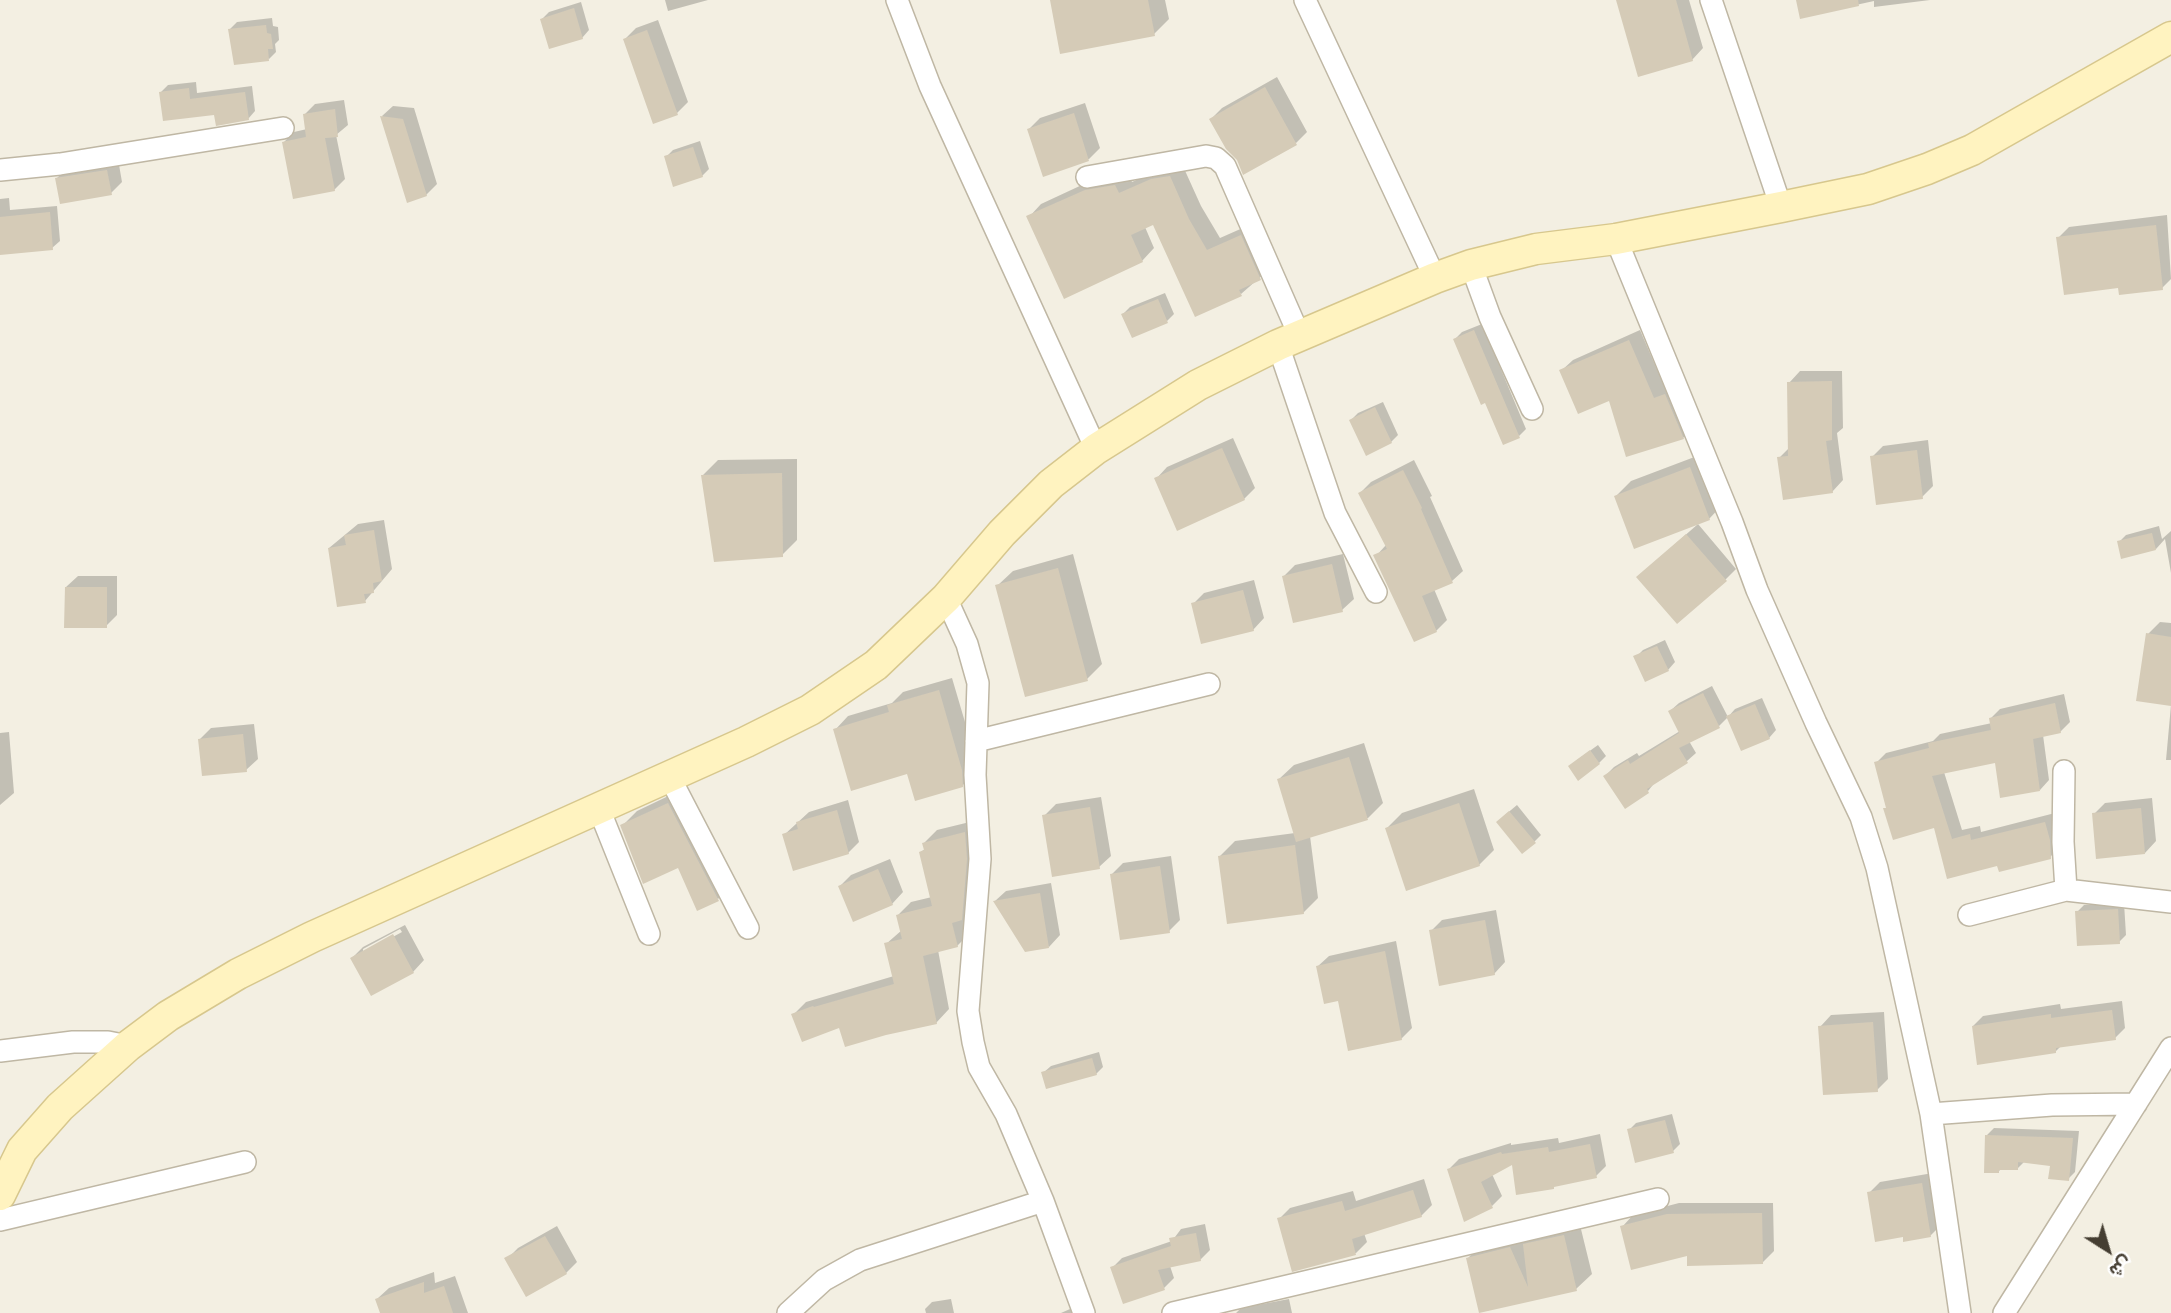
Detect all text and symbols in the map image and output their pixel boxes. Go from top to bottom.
north arrow [2073,1215,2143,1285]
text: ش [2104,1250,2137,1283]

